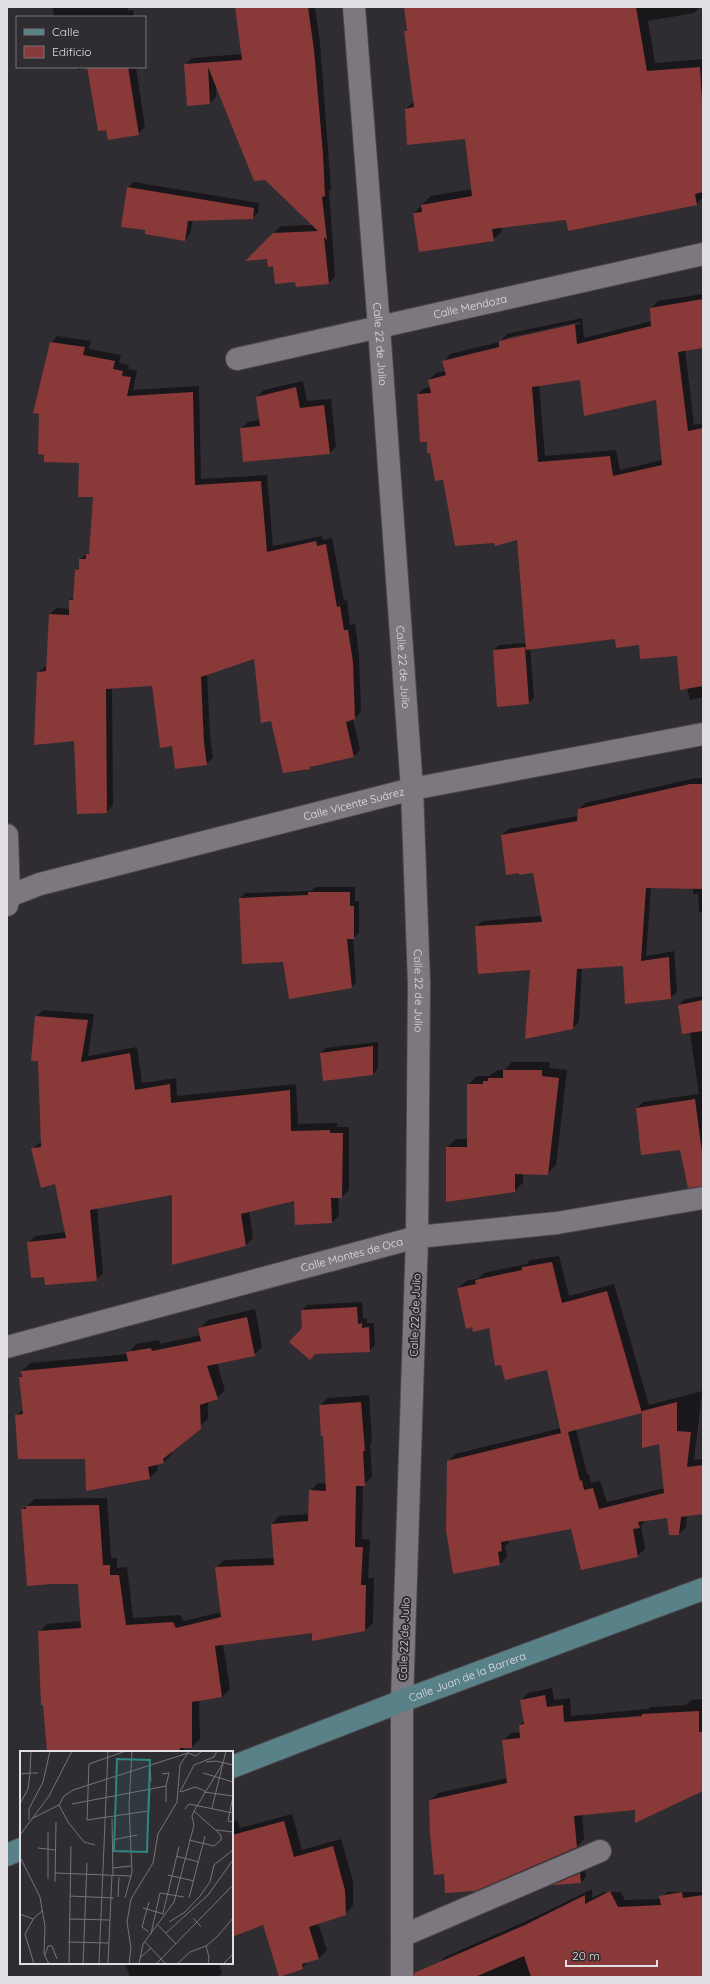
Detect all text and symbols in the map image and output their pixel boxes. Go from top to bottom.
legend [16,16,146,68]
text: Calle [52,24,80,39]
text: Edificio [52,44,92,59]
street label: Calle Mendoza [432,291,508,322]
street label: Calle 22 de Julio [370,302,390,386]
street label: Calle 22 de Julio [393,625,413,710]
street label: Calle Vicente Suárez [302,784,406,823]
street label: Calle 22 de Julio [411,949,426,1033]
street label: Calle Montes de Oca [299,1234,404,1275]
street label: Calle 22 de Julio [407,1273,423,1357]
street label: Calle 22 de Julio [396,1597,412,1681]
street label: Calle Juan de la Barrera [407,1649,528,1705]
inset map [20,1751,233,1964]
scale bar [566,1942,657,1968]
text: 20 m [572,1948,600,1963]

